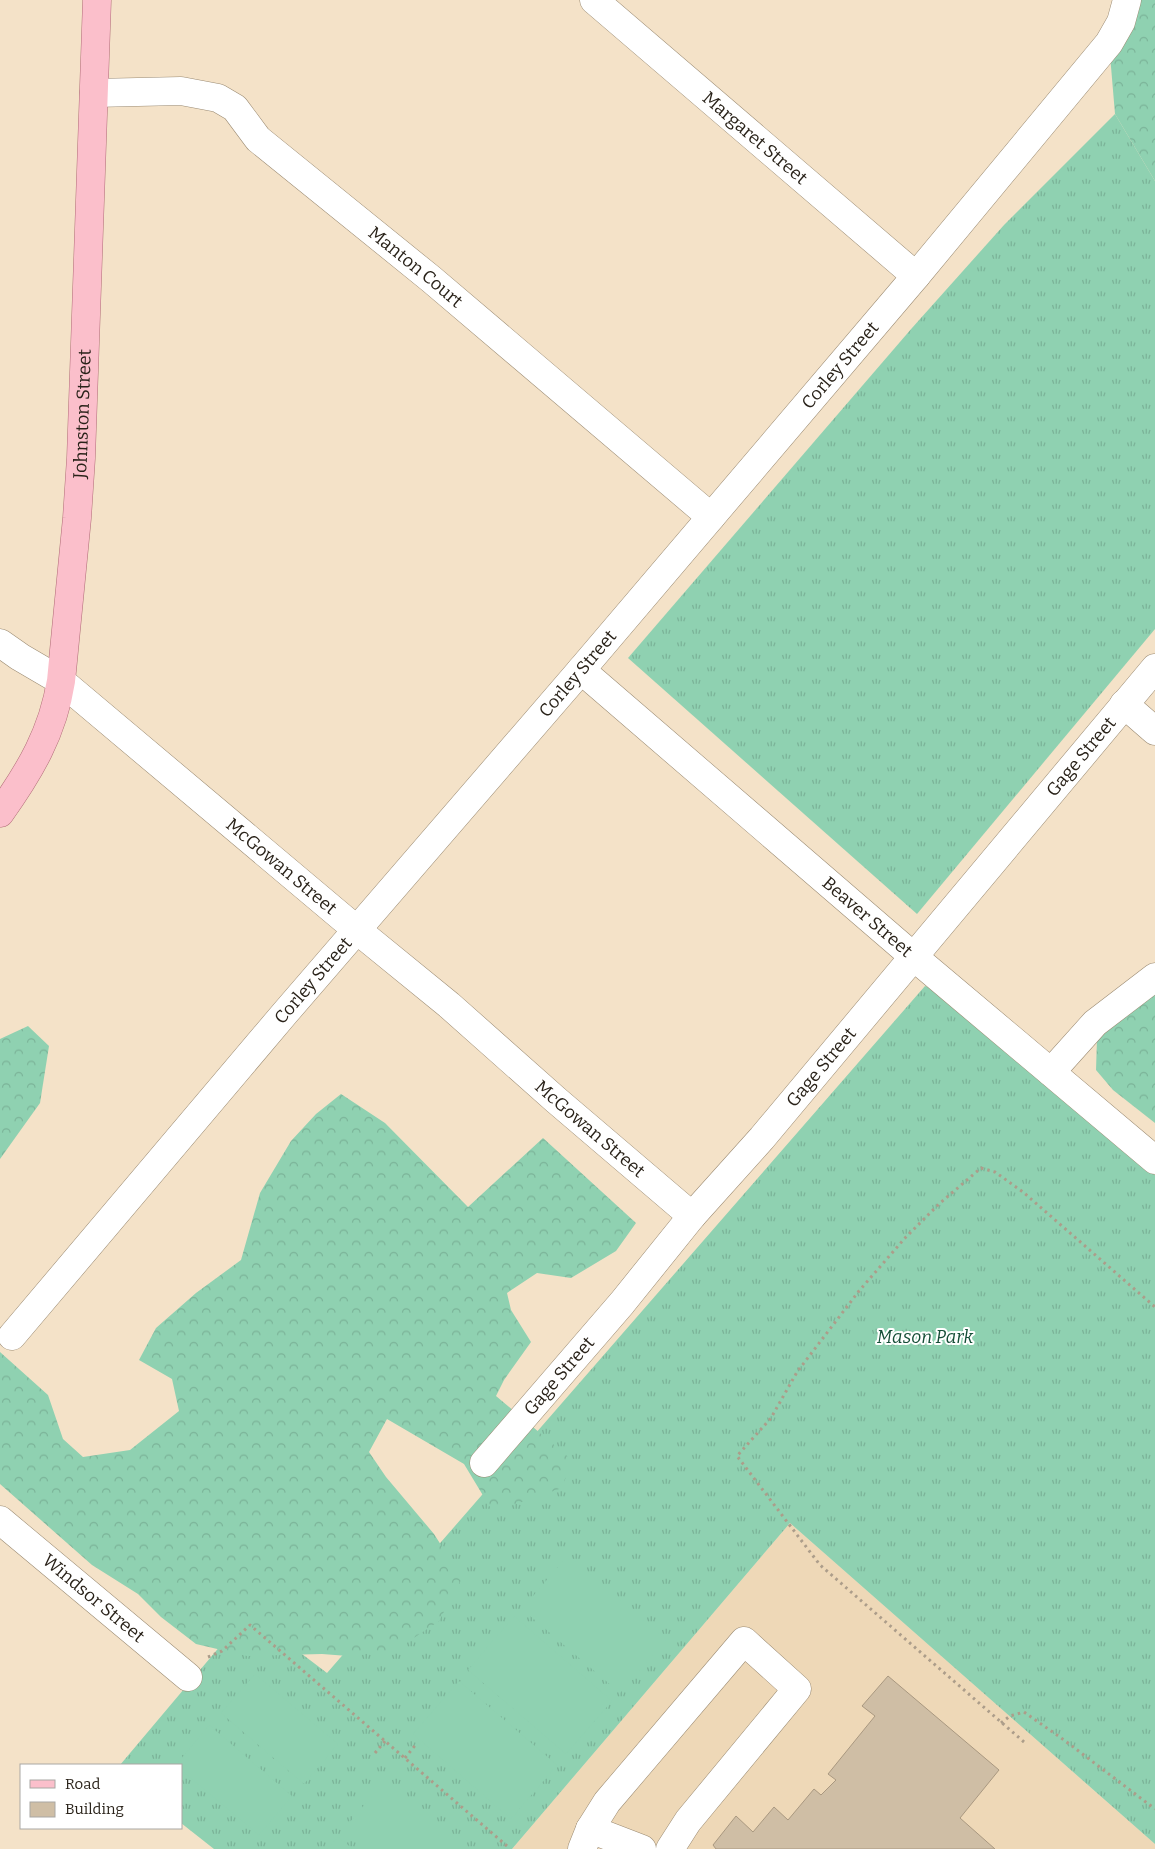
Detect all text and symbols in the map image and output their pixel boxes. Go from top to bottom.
street label: Margaret Street [698,87,812,189]
street label: Manton Court [364,222,468,313]
street label: Corley Street [797,317,884,413]
street label: Johnston Street [69,348,96,480]
street label: Corley Street [534,625,621,722]
street label: Gage Street [1041,712,1121,801]
street label: McGowan Street [222,814,342,920]
street label: Beaver Street [818,872,917,962]
street label: Corley Street [270,932,357,1028]
street label: Gage Street [782,1023,861,1112]
street label: McGowan Street [530,1075,650,1182]
park label: Mason Park [877,1326,973,1348]
street label: Gage Street [519,1332,599,1420]
street label: Windsor Street [38,1549,150,1647]
legend [20,1764,182,1829]
text: Road [65,1775,100,1793]
text: Building [65,1800,124,1818]

